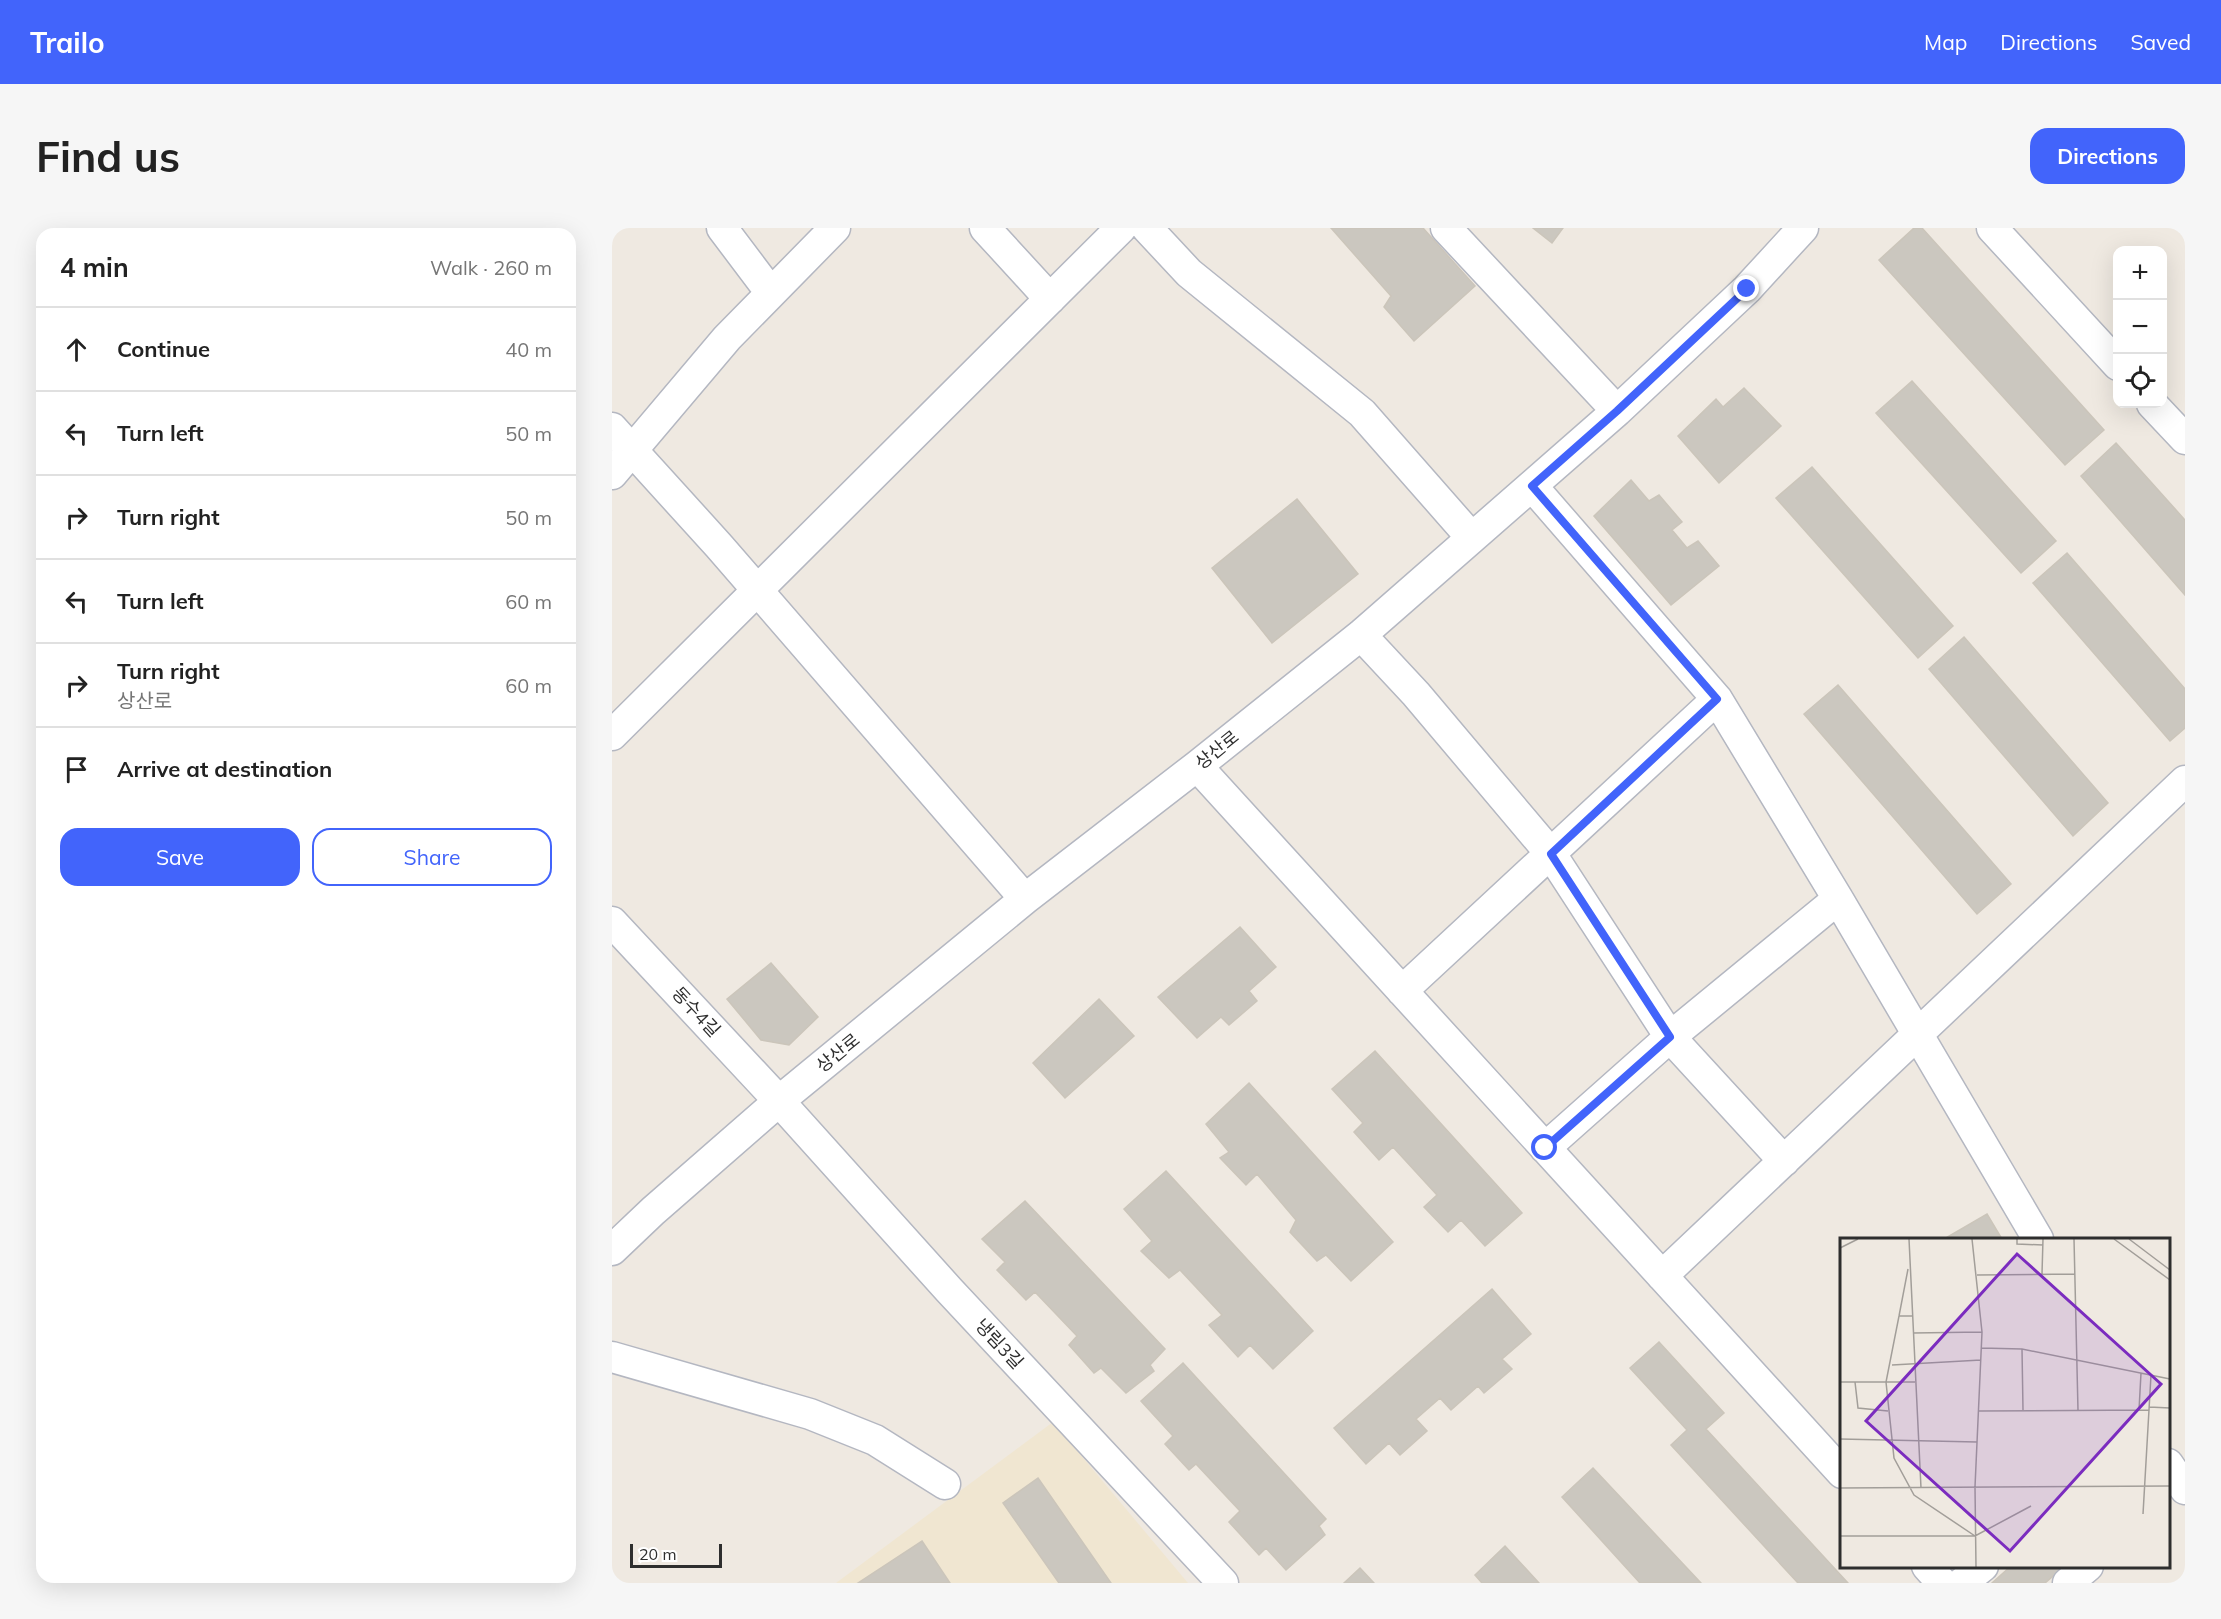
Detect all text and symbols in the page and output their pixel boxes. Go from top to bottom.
text: Trailo [30,25,105,60]
text: Map [1924,29,1967,55]
text: Directions [2000,29,2097,55]
text: Saved [2130,29,2191,55]
button: Directions [2030,128,2185,184]
text: Find us [36,130,180,183]
map controls [2113,246,2167,408]
button: + [2113,246,2167,300]
text: 4 min [60,251,129,284]
text: Walk · 260 m [430,255,552,280]
route end [1733,275,1759,301]
button: − [2113,300,2167,354]
icon: ahead [60,333,93,366]
text: Continue [117,335,210,363]
text: 40 m [505,337,552,362]
button: locate [2113,354,2167,408]
icon: left [60,417,93,450]
text: Turn left [117,419,204,447]
text: 50 m [505,421,552,446]
icon: right [60,501,93,534]
text: Turn right [117,503,220,531]
text: 50 m [505,505,552,530]
icon: left [60,585,93,618]
text: Turn left [117,587,204,615]
text: 60 m [505,589,552,614]
text: Turn right [117,657,220,685]
icon: right [60,669,93,702]
text: 60 m [505,673,552,698]
text: 상산로 [117,688,172,713]
street label: 상산로 [1190,725,1243,774]
icon: arrive [60,753,93,786]
text: Arrive at destination [117,755,332,783]
button: Save [60,828,300,886]
button: Share [312,828,552,886]
street label: 동수4길 [667,982,725,1042]
street label: 상산로 [811,1028,864,1077]
route start [1531,1134,1557,1160]
inset map [1840,1238,2170,1568]
street label: 냉림3길 [970,1314,1028,1374]
scale bar [630,1541,722,1568]
text: 20 m [639,1544,676,1564]

